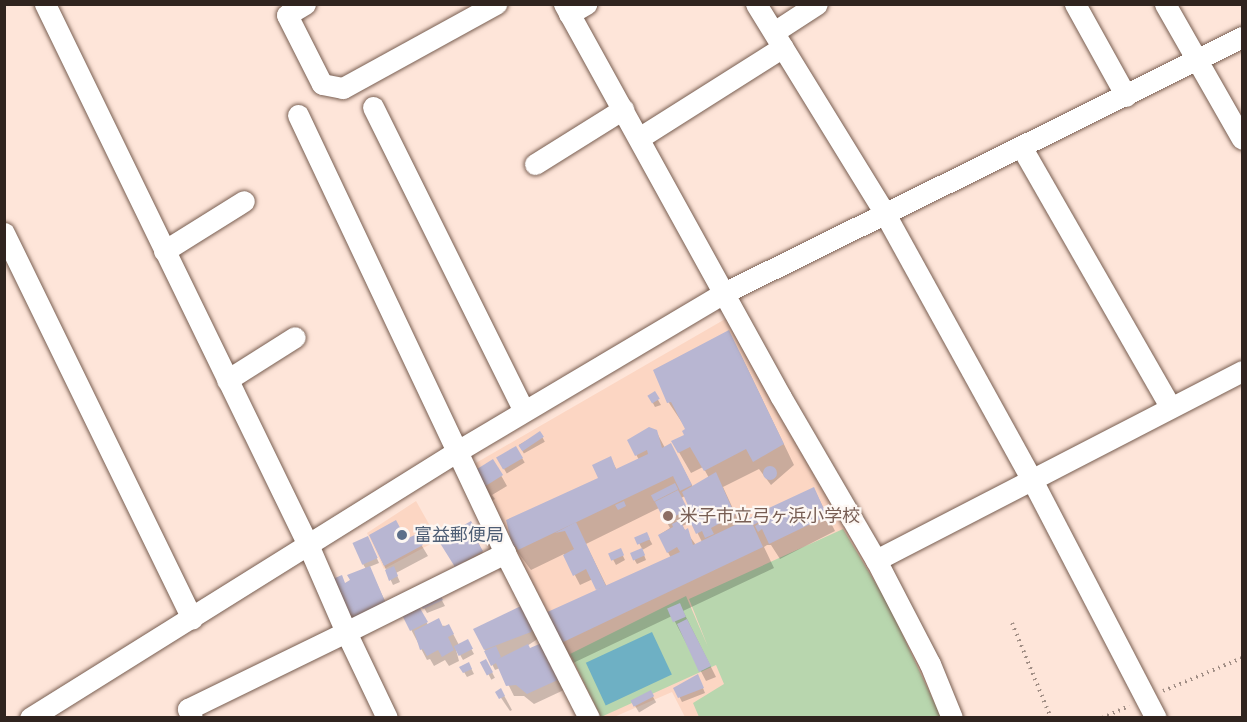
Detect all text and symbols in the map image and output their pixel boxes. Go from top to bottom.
place label: 米子市立弓ヶ浜小学校 [680,505,860,527]
marker: 米子市立弓ヶ浜小学校 [661,509,675,523]
place label: 富益郵便局 [414,524,504,546]
marker: 富益郵便局 [395,528,409,542]

